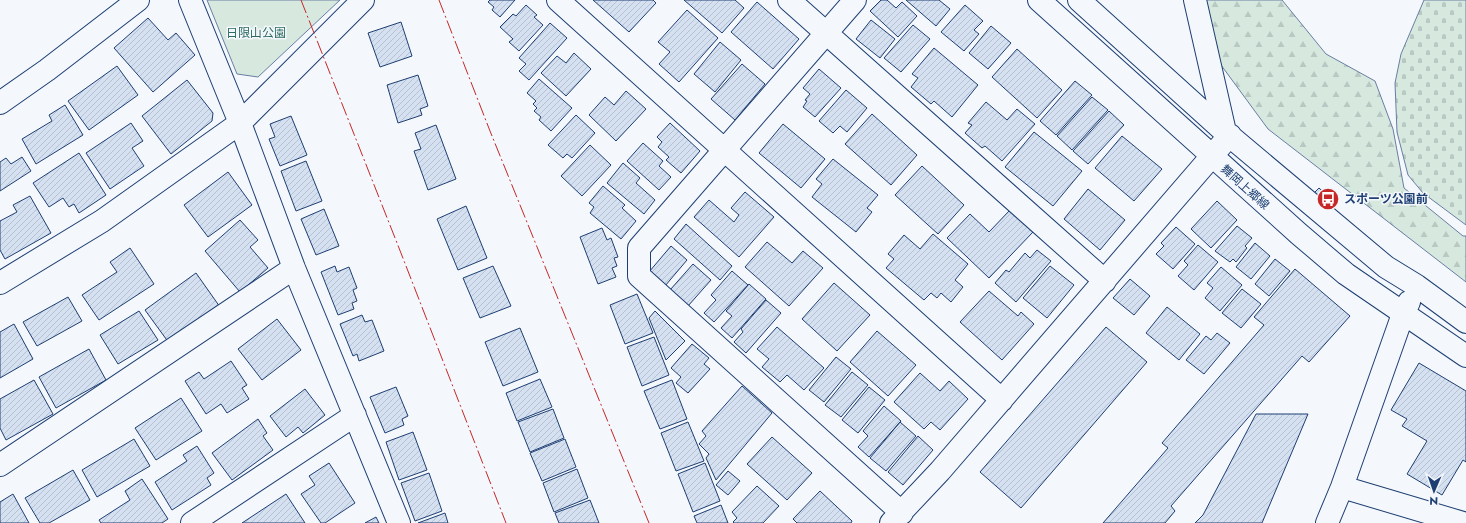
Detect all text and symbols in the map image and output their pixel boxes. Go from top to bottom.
park label: 日限山公園 [226,24,286,42]
street label: 舞岡上郷線 [1217,160,1273,214]
bus stop icon: スポーツ公園前 [1315,186,1341,212]
place label: スポーツ公園前 [1344,190,1428,208]
north arrow [1414,471,1454,511]
text: N [1429,493,1438,509]

